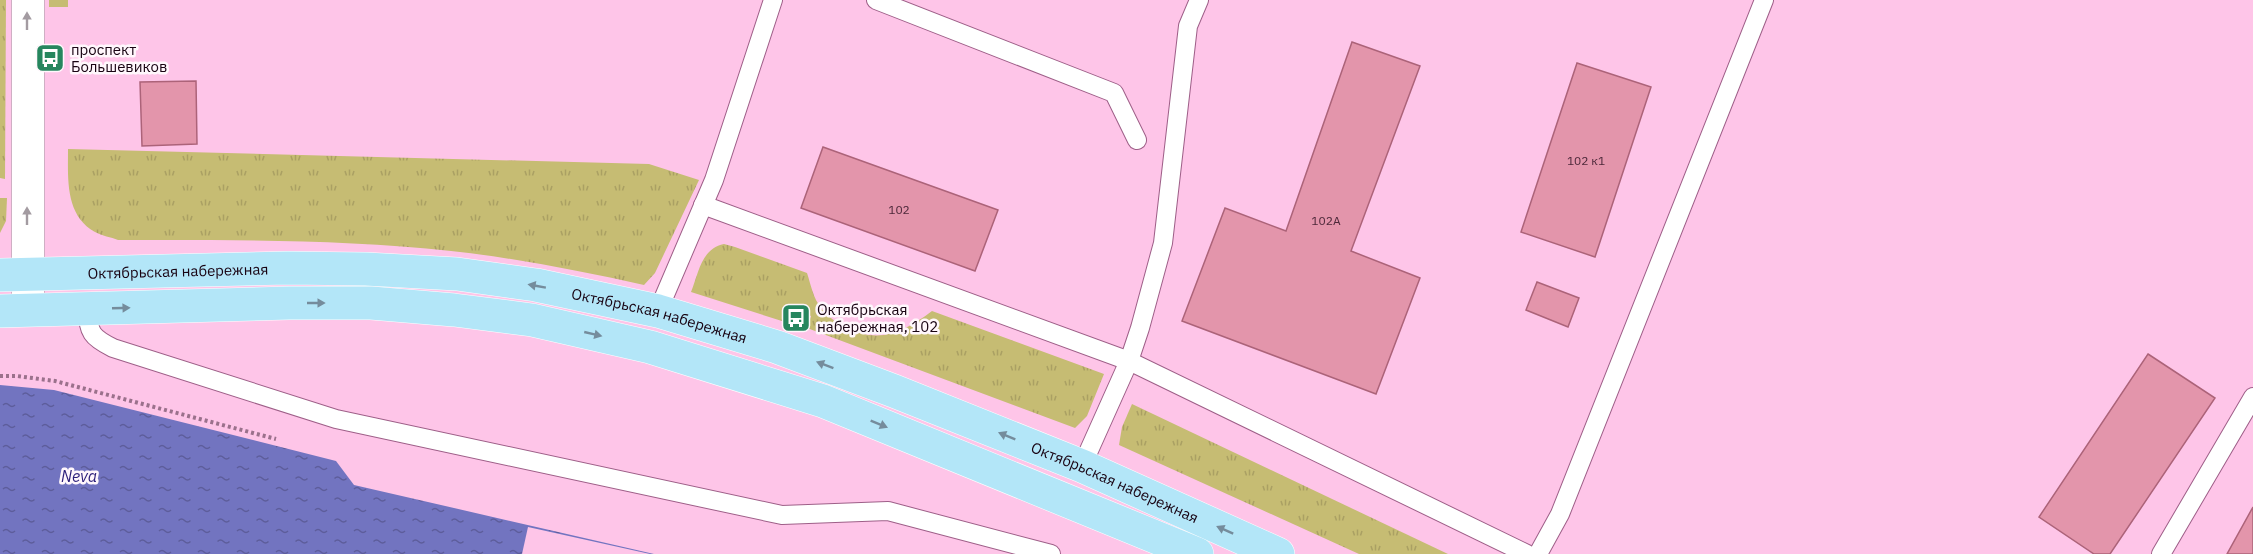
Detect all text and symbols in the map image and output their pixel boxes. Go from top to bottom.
one-way arrow [22,12,32,31]
place label: проспект Большевиков [71,40,167,76]
bus stop icon: проспект Большевиков [34,42,66,74]
house number: 102 к1 [1567,153,1605,168]
house number: 102 [888,202,910,217]
one-way arrow [23,207,32,226]
house number: 102А [1311,213,1341,228]
street label: Октябрьская набережная [87,259,269,282]
one-way arrow [527,281,546,290]
street label: Октябрьская набережная [570,283,750,347]
one-way arrow [307,298,326,308]
place label: Октябрьская набережная, 102 [817,300,938,336]
bus stop icon: Октябрьская набережная, 102 [780,302,812,334]
one-way arrow [112,303,131,312]
one-way arrow [584,330,603,339]
one-way arrow [816,360,834,370]
one-way arrow [870,419,888,429]
one-way arrow [998,431,1016,440]
street label: Октябрьская набережная [1028,437,1202,527]
water label: Neva [61,466,97,486]
one-way arrow [1215,525,1233,535]

